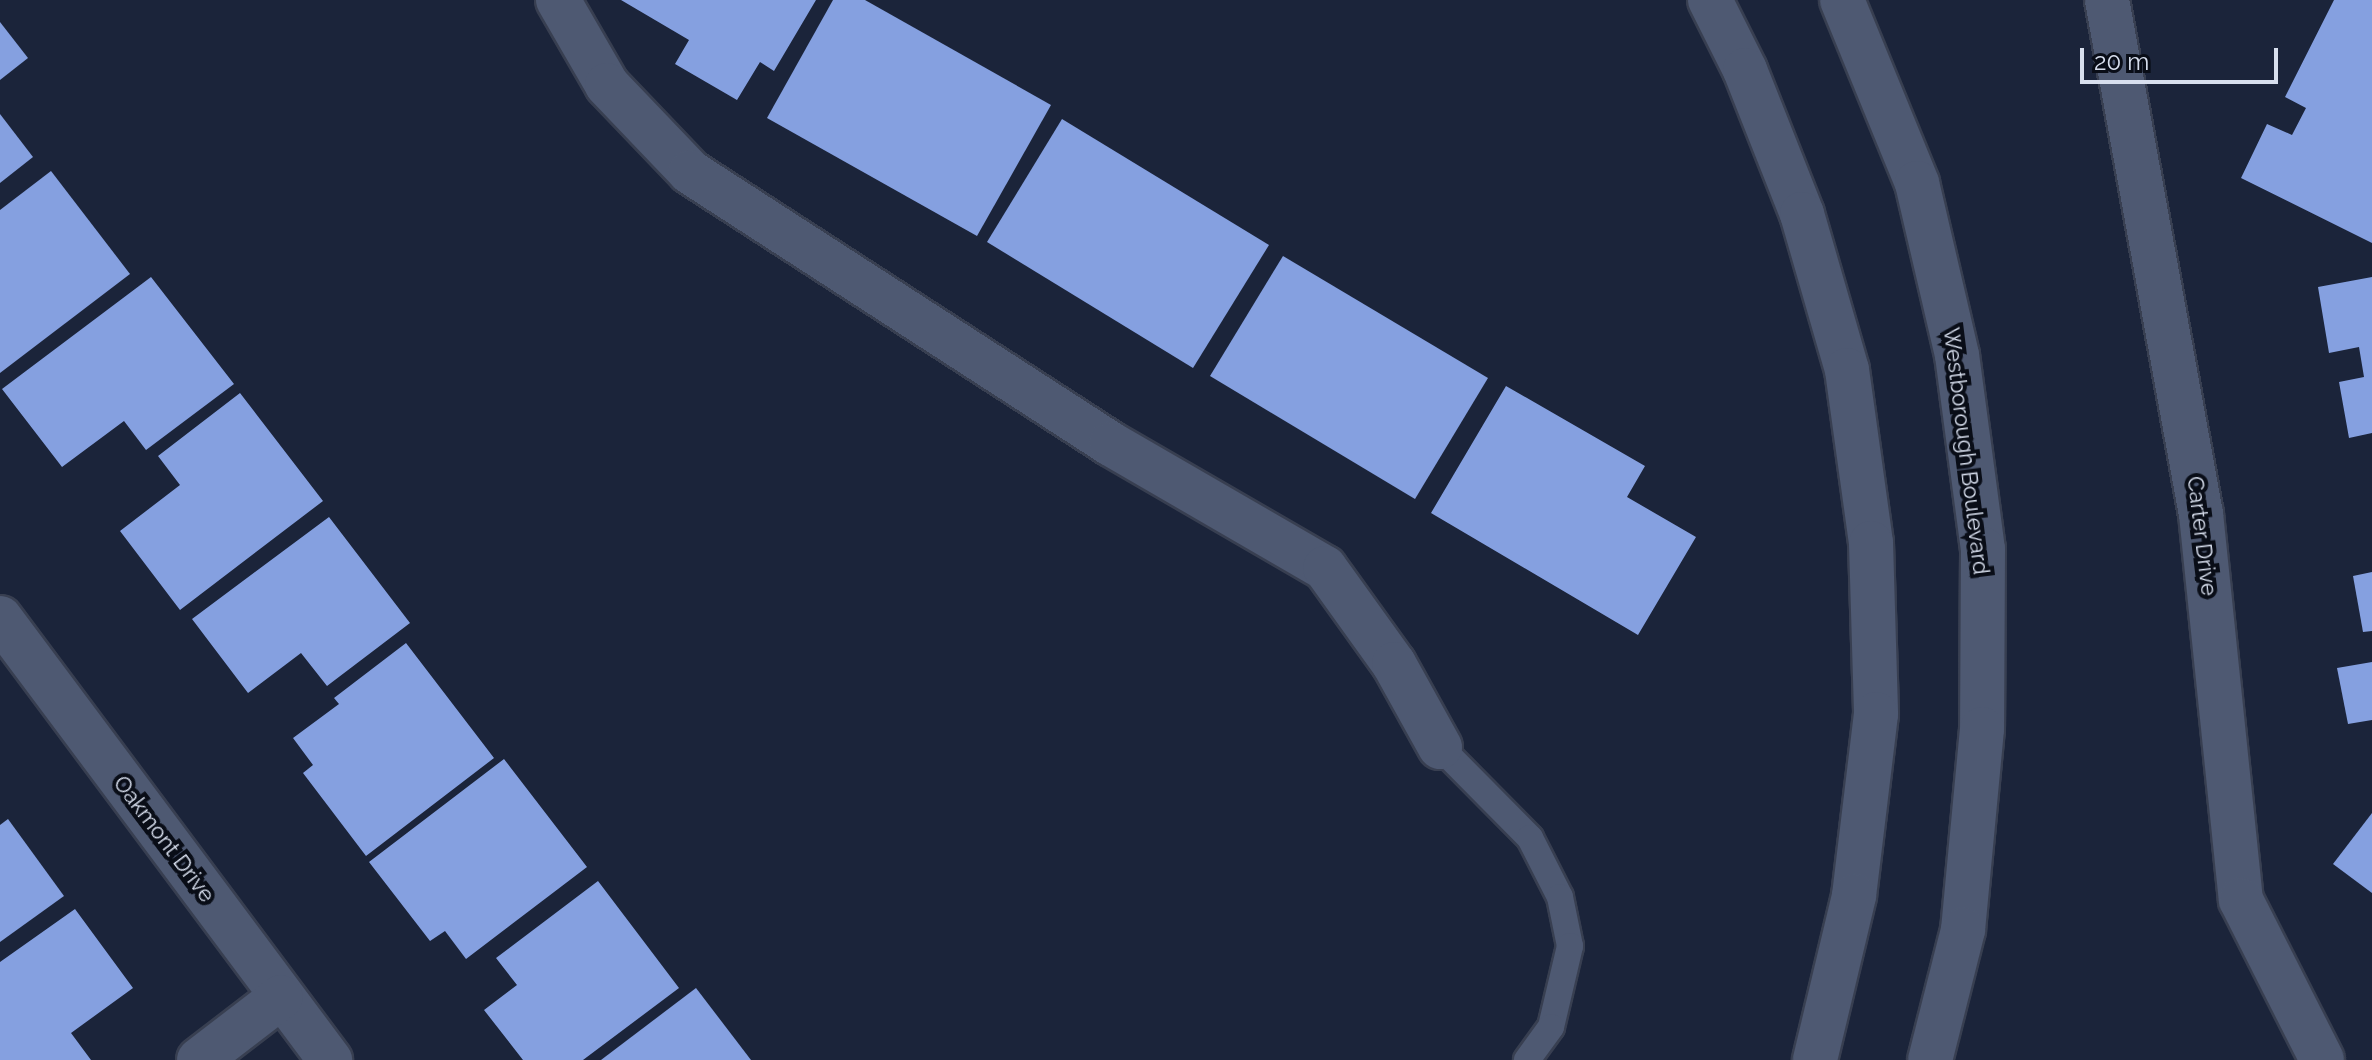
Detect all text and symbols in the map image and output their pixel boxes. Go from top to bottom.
scale bar [2084,32,2282,82]
text: 20 m [2094,47,2149,76]
street label: Westborough Boulevard [1938,326,1994,576]
street label: Carter Drive [2182,474,2222,598]
street label: Oakmont Drive [108,771,220,907]

